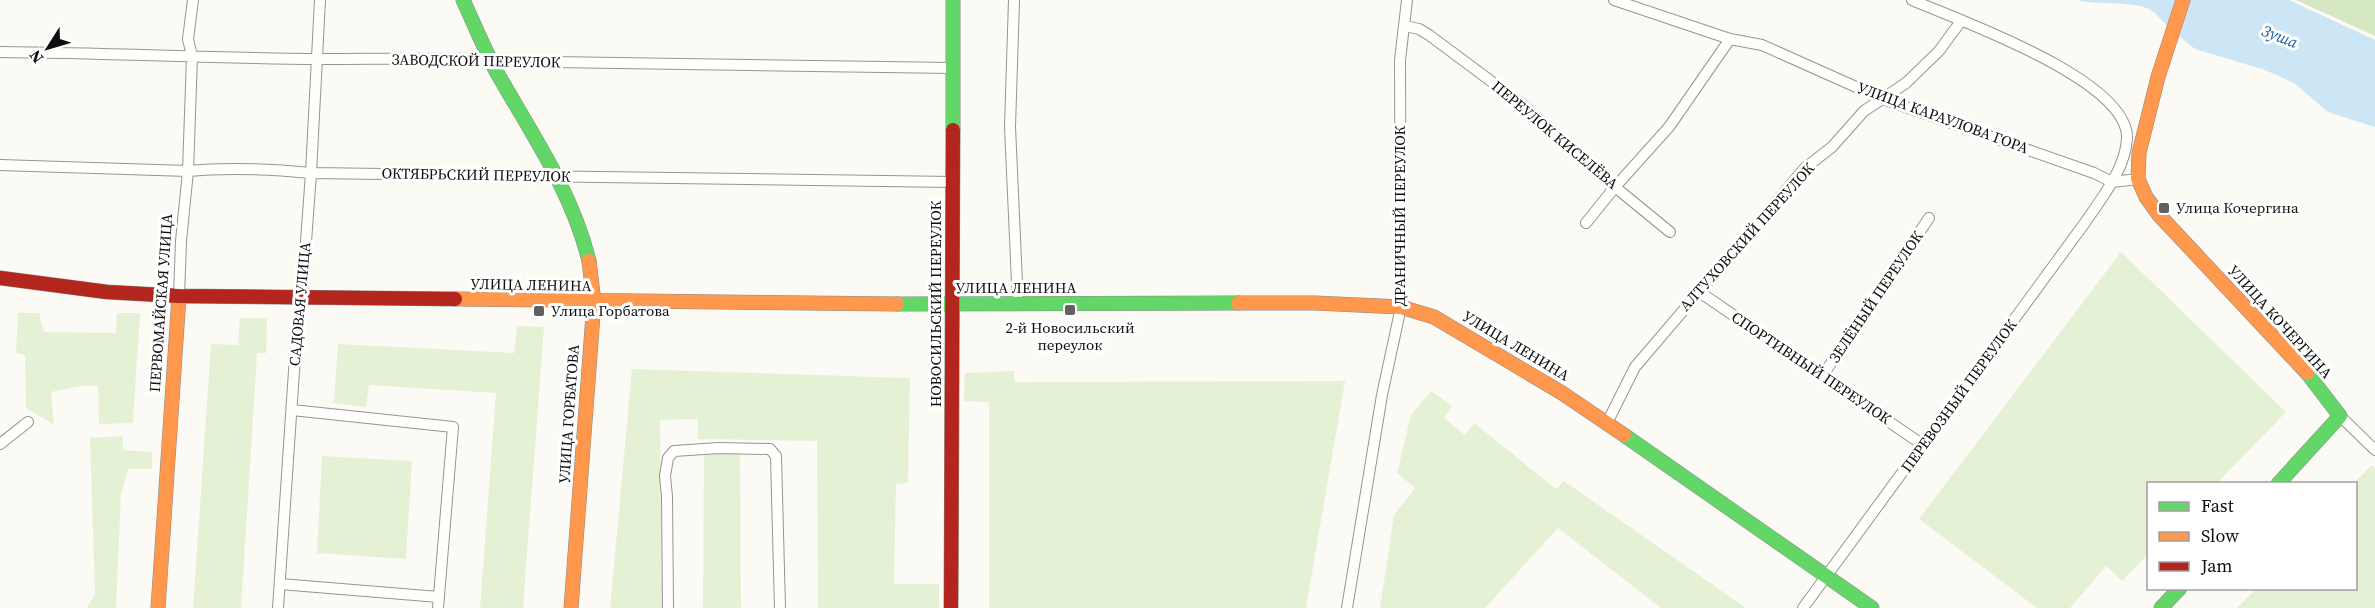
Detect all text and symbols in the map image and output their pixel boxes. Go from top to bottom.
north arrow [18,18,78,78]
water label: Зуша [2259,19,2302,53]
text: N [24,45,48,68]
street label: ЗАВОДСКОЙ ПЕРЕУЛОК [391,49,561,72]
street label: ПЕРЕУЛОК КИСЕЛЁВА [1488,75,1623,194]
street label: УЛИЦА КАРАУЛОВА ГОРА [1855,77,2032,158]
street label: ДРАНИЧНЫЙ ПЕРЕУЛОК [1389,126,1410,306]
street label: АЛТУХОВСКИЙ ПЕРЕУЛОК [1674,158,1819,315]
street label: ОКТЯБРЬСКИЙ ПЕРЕУЛОК [381,162,571,187]
place label: Улица Кочергина [2176,197,2299,218]
street label: НОВОСИЛЬСКИЙ ПЕРЕУЛОК [925,200,946,407]
marker: Улица Кочергина [2157,201,2171,215]
street label: ПЕРВОМАЙСКАЯ УЛИЦА [144,213,177,393]
street label: ЗЕЛЁНЫЙ ПЕРЕУЛОК [1824,227,1928,367]
street label: САДОВАЯ УЛИЦА [284,241,315,367]
street label: УЛИЦА КОЧЕРГИНА [2224,260,2337,383]
street label: УЛИЦА ЛЕНИНА [470,273,592,296]
street label: УЛИЦА ЛЕНИНА [955,277,1077,298]
place label: Улица Горбатова [551,300,670,321]
marker: 2-й Новосильский переулок [1063,303,1077,317]
marker: Улица Горбатова [532,304,546,318]
street label: УЛИЦА ЛЕНИНА [1459,305,1574,386]
street label: СПОРТИВНЫЙ ПЕРЕУЛОК [1727,306,1895,429]
street label: ПЕРЕВОЗНЫЙ ПЕРЕУЛОК [1896,315,2021,476]
place label: 2-й Новосильский переулок [1005,317,1135,355]
street label: УЛИЦА ГОРБАТОВА [553,344,584,484]
legend [2147,482,2357,590]
text: Fast [2201,493,2234,518]
text: Slow [2201,523,2239,548]
text: Jam [2200,553,2233,578]

